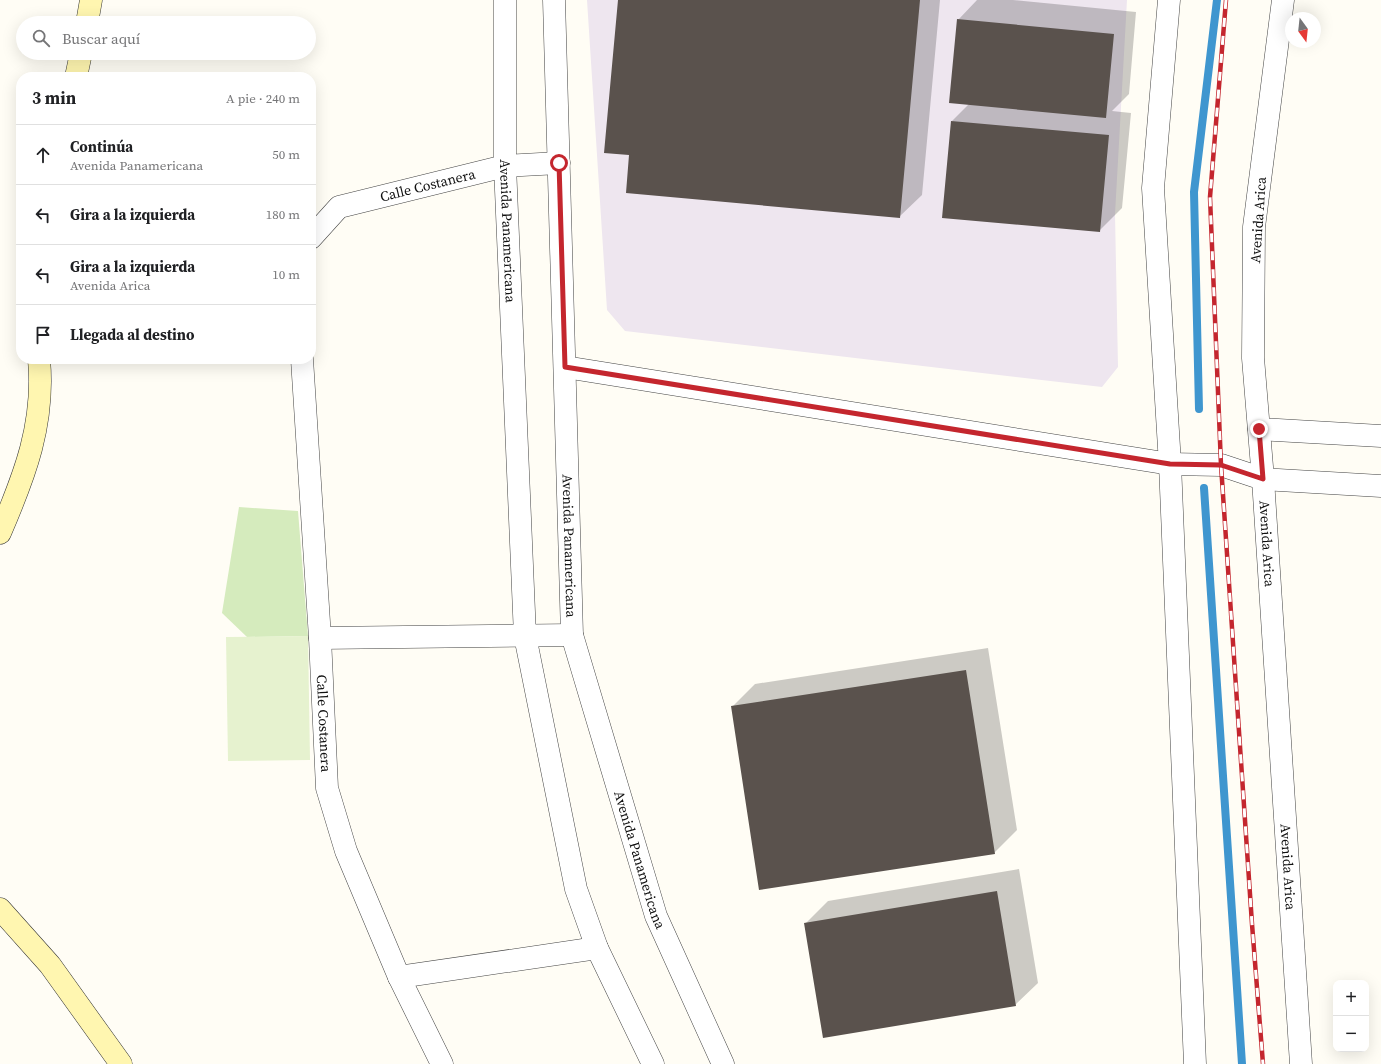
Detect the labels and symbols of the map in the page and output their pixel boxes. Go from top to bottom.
north arrow [1285,12,1321,48]
route start [550,154,568,172]
street label: Avenida Panamericana [495,159,521,304]
street label: Calle Costanera [378,164,478,207]
street label: Avenida Arica [1245,175,1271,264]
route end [1250,420,1268,438]
street label: Avenida Panamericana [557,474,582,619]
street label: Avenida Arica [1254,500,1280,588]
street label: Calle Costanera [312,674,336,773]
street label: Avenida Panamericana [609,788,671,933]
street label: Avenida Arica [1275,823,1301,912]

